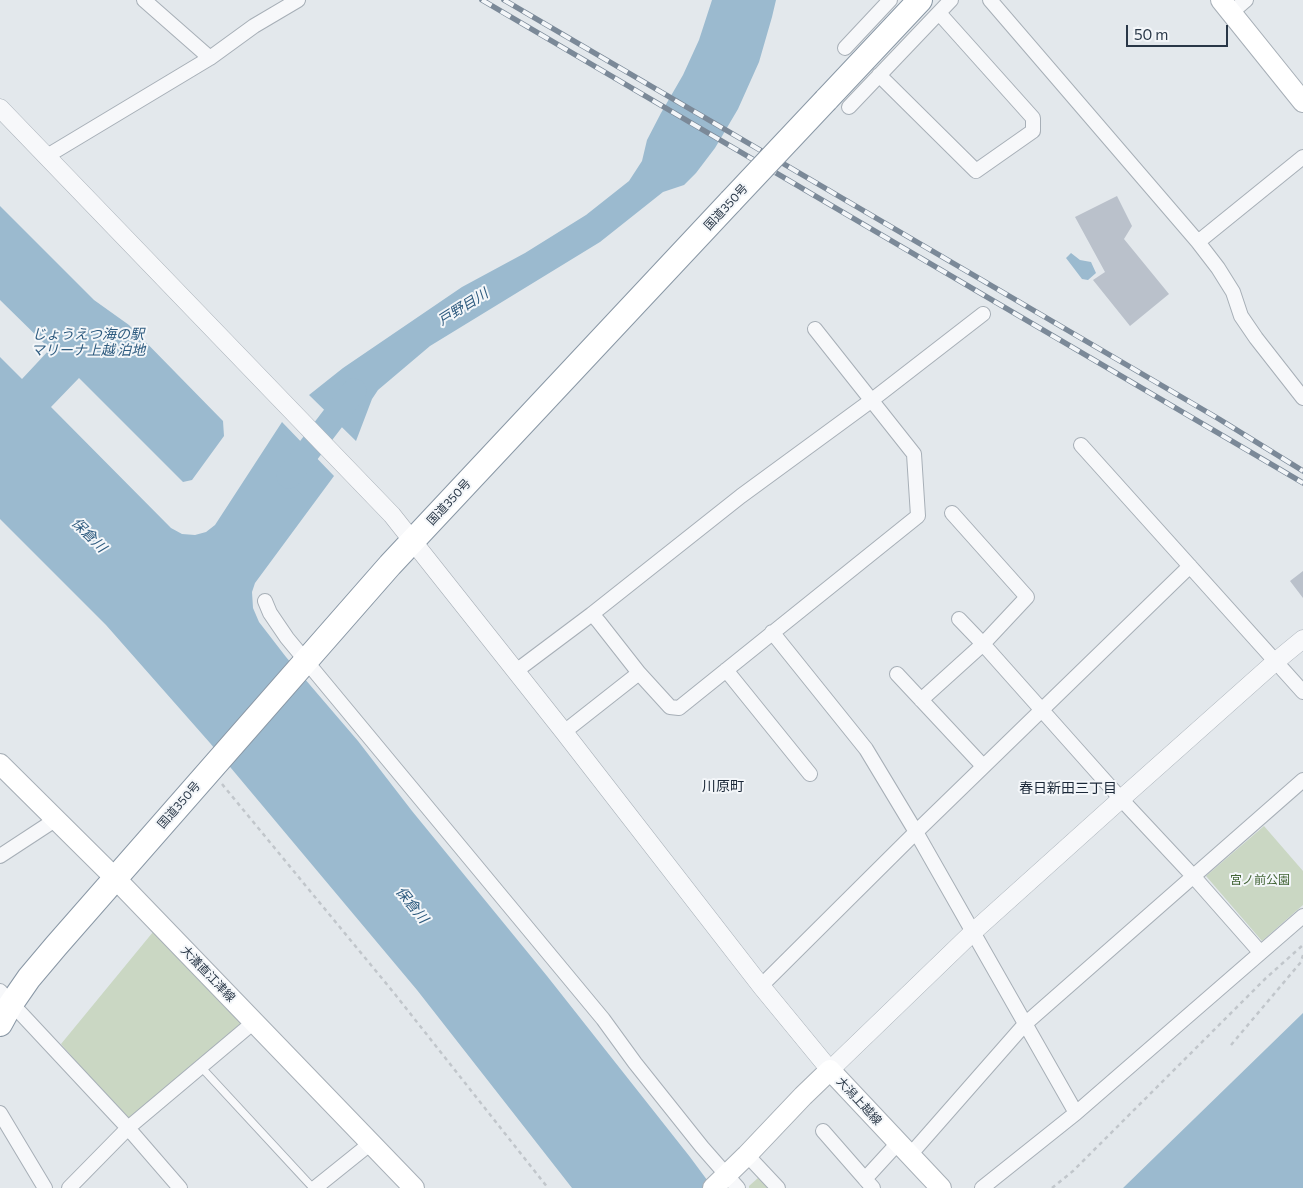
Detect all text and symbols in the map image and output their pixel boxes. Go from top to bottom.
scale bar [1128,15,1230,47]
text: 50 m [1134,25,1168,43]
street label: 国道350号 [701,181,751,233]
water label: 戸野目川 [435,285,491,329]
water label: じょうえつ海の駅 マリーナ上越 泊地 [31,326,145,358]
street label: 国道350号 [424,476,474,528]
water label: 保倉川 [68,514,110,556]
district label: 川原町 [702,778,744,794]
street label: 国道350号 [155,779,203,831]
district label: 春日新田三丁目 [1019,780,1117,796]
park label: 宮ノ前公園 [1230,873,1290,887]
water label: 保倉川 [392,883,432,927]
street label: 大瀁直江津線 [178,943,238,1005]
street label: 大潟上越線 [833,1074,885,1128]

